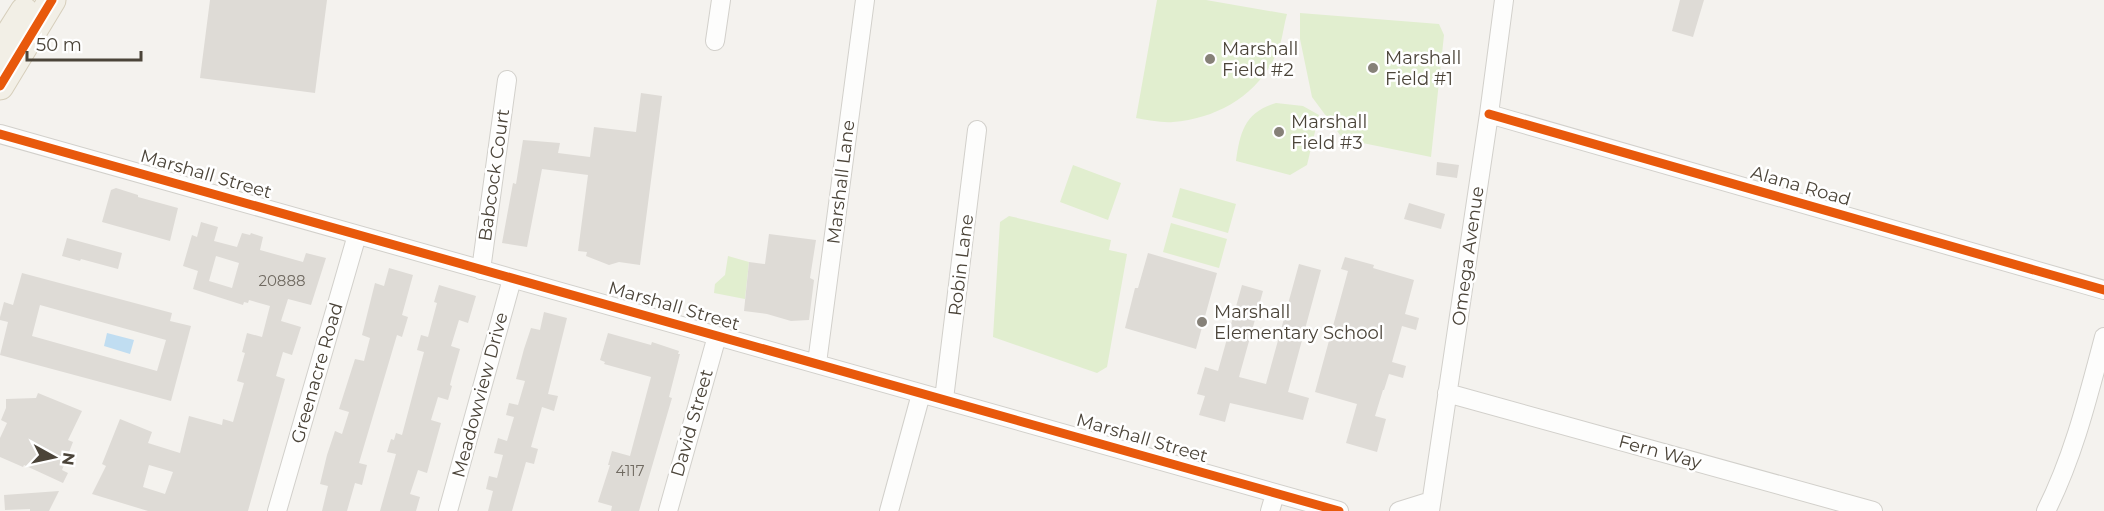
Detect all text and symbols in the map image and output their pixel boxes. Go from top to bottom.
scale bar [27,24,141,62]
text: 50 m [36,34,82,56]
place label: Marshall Field #2 [1222,38,1298,81]
place label: Marshall Field #1 [1385,47,1461,90]
marker: Marshall Field #2 [1203,52,1217,66]
marker: Marshall Field #1 [1366,61,1380,75]
street label: Babcock Court [474,107,514,243]
place label: Marshall Field #3 [1291,111,1367,154]
street label: Marshall Lane [822,118,860,245]
marker: Marshall Field #3 [1272,125,1286,139]
street label: Marshall Street [138,145,274,203]
street label: Alana Road [1748,161,1854,211]
street label: Omega Avenue [1447,185,1489,327]
street label: Robin Lane [944,213,978,317]
house number: 20888 [258,271,306,290]
street label: Marshall Street [606,277,742,335]
street label: Greenacre Road [286,300,348,446]
place label: Marshall Elementary School [1214,301,1384,344]
street label: Meadowview Drive [447,310,513,480]
marker: Marshall Elementary School [1195,315,1209,329]
street label: David Street [666,366,718,480]
street label: Marshall Street [1074,409,1210,467]
north arrow [24,427,84,487]
street label: Fern Way [1616,430,1704,474]
text: N [58,451,79,467]
house number: 4117 [615,461,645,480]

